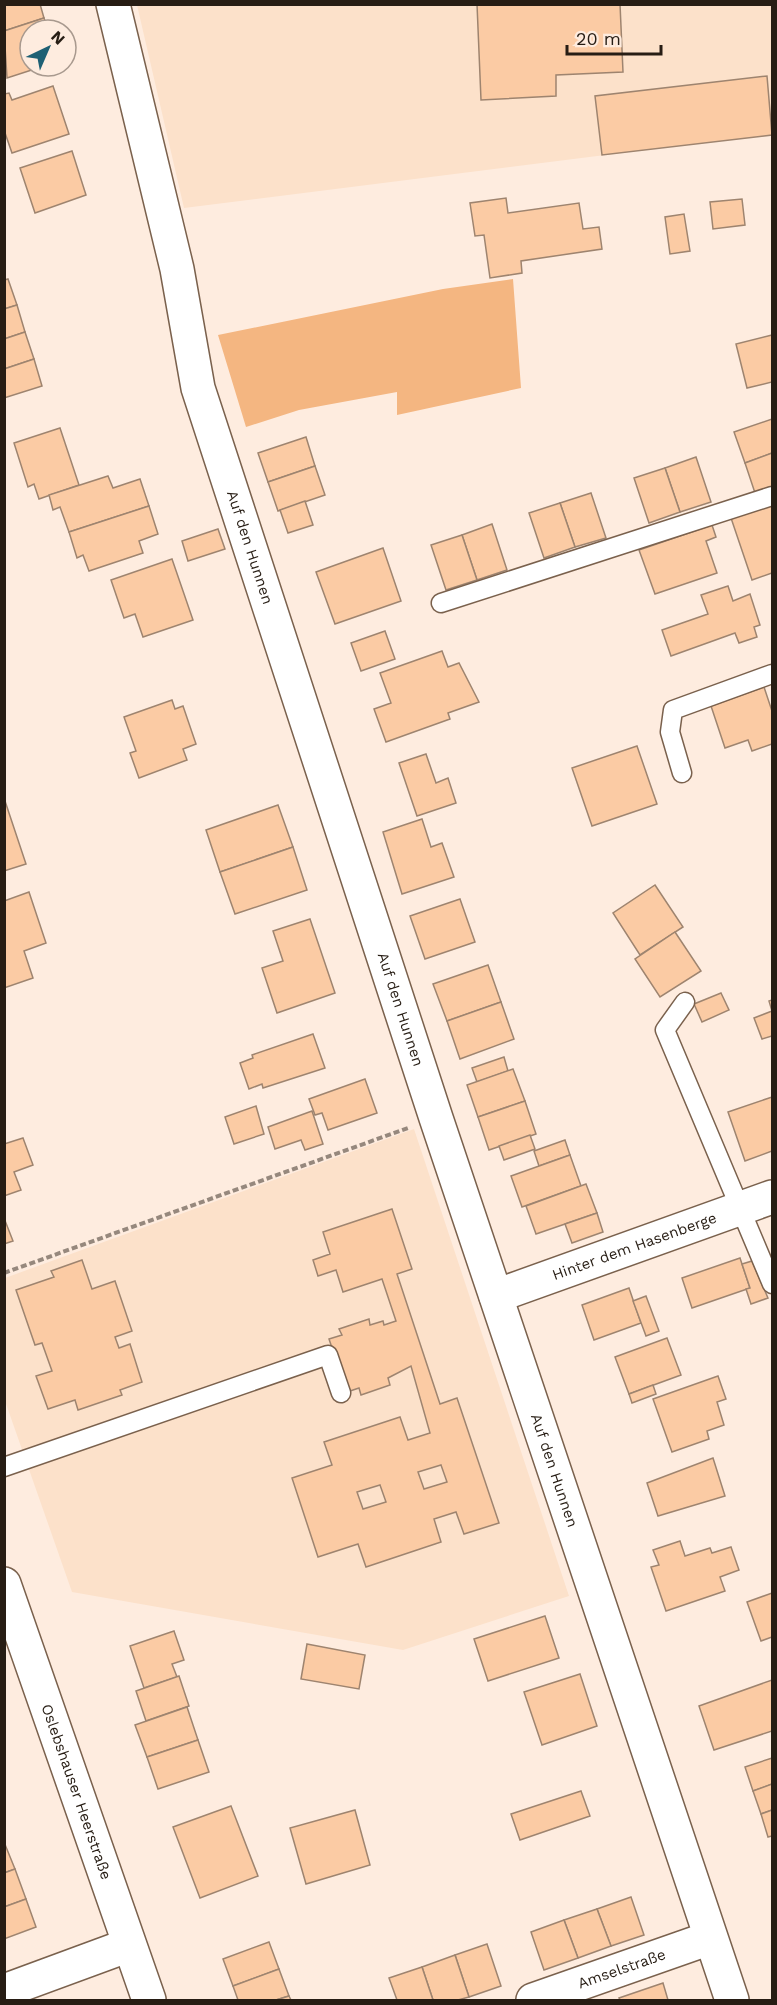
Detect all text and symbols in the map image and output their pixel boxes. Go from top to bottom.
north arrow [18,18,78,78]
scale bar [567,18,662,56]
text: N [47,27,69,49]
text: 20 m [576,28,621,49]
street label: Auf den Hunnen [223,488,277,606]
street label: Auf den Hunnen [374,950,428,1069]
street label: Hinter dem Hasenberge [550,1209,719,1284]
street label: Auf den Hunnen [527,1411,582,1530]
street label: Oslebshauser Heerstraße [37,1702,115,1882]
street label: Amselstraße [575,1945,668,1993]

